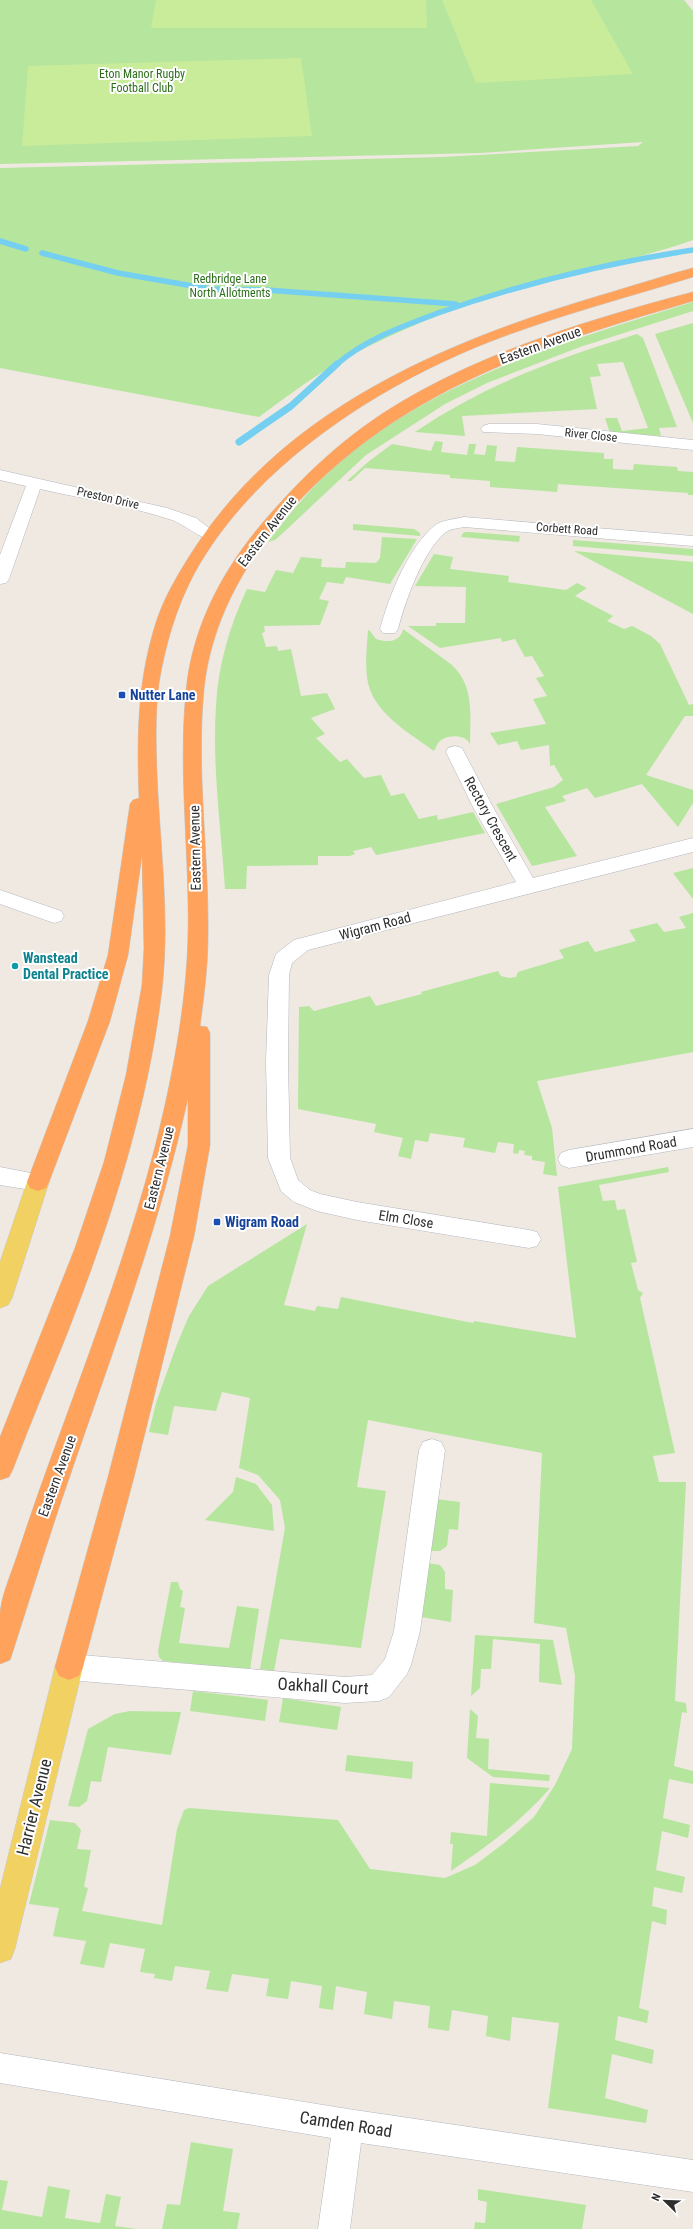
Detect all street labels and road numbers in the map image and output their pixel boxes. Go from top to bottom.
street label: Eastern Avenue [497,323,583,367]
street label: River Close [564,425,618,445]
street label: Preston Drive [76,484,141,512]
street label: Eastern Avenue [234,492,300,570]
street label: Corbett Road [536,520,598,538]
street label: Rectory Crescent [461,774,521,864]
street label: Eastern Avenue [186,805,204,891]
street label: Wigram Road [338,909,412,943]
street label: Eastern Avenue [141,1124,177,1211]
street label: Drummond Road [584,1133,678,1165]
street label: Elm Close [378,1207,435,1231]
street label: Eastern Avenue [35,1433,79,1519]
street label: Oakhall Court [277,1674,369,1698]
street label: Harrier Avenue [12,1757,56,1857]
street label: Camden Road [298,2107,394,2141]

